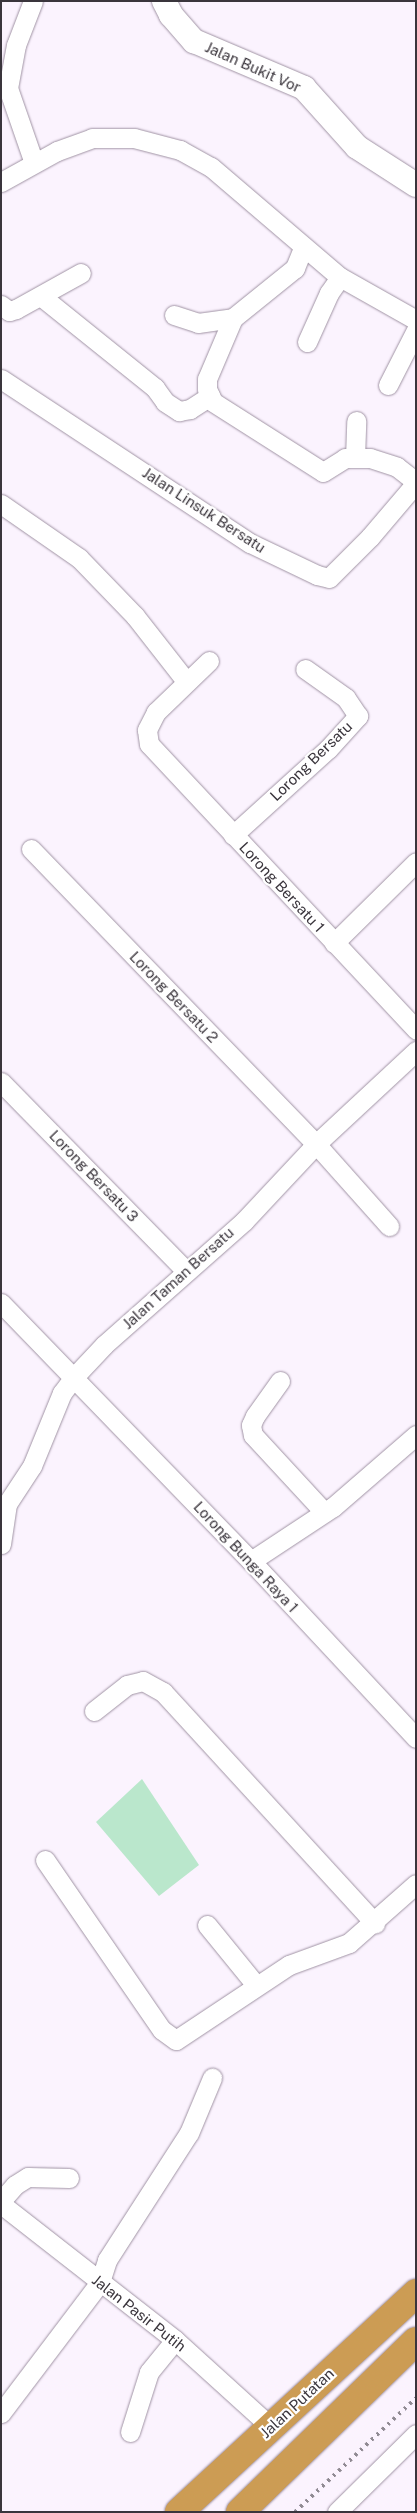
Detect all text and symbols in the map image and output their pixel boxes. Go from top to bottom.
street label: Jalan Bukit Vor [202,38,304,96]
street label: Jalan Linsuk Bersatu [139,463,269,557]
street label: Lorong Bersatu [266,717,356,805]
street label: Lorong Bersatu 1 [236,838,328,936]
street label: Lorong Bersatu 2 [126,948,222,1046]
street label: Lorong Bersatu 3 [46,1126,142,1226]
street label: Jalan Taman Bersatu [119,1223,237,1333]
street label: Lorong Bunga Raya 1 [190,1498,302,1616]
street label: Jalan Pasir Putih [88,2271,190,2355]
street label: Jalan Putatan [257,2364,337,2442]

